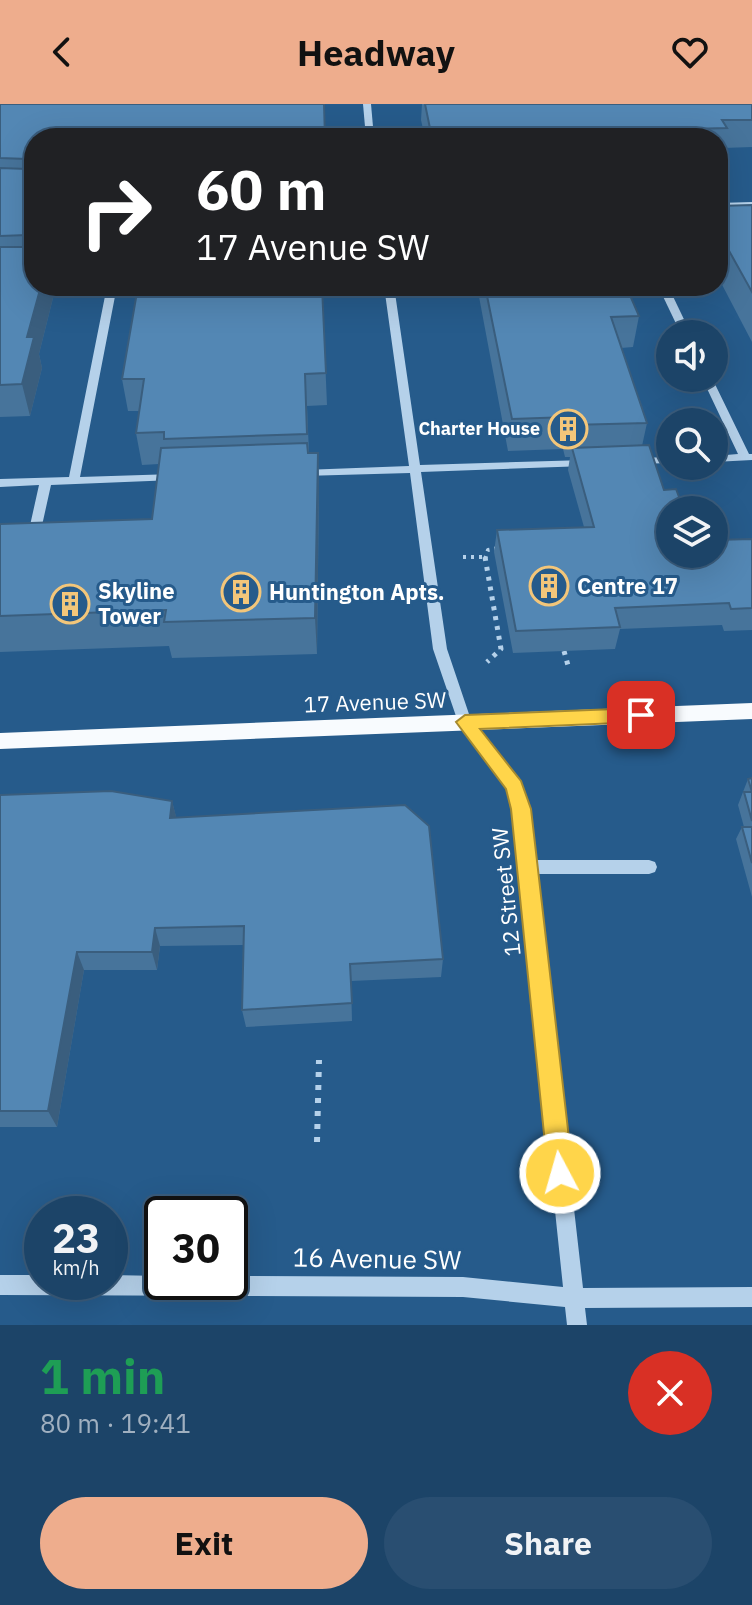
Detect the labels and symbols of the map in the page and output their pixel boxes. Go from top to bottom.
building icon: Charter House [547,408,589,450]
place label: Charter House [418,417,540,440]
building icon: Centre 17 [528,565,570,607]
building icon: Huntington Apts. [220,571,262,613]
place label: Centre 17 [577,571,678,600]
place label: Skyline Tower [98,576,175,630]
place label: Huntington Apts. [269,577,445,606]
building icon: Skyline Tower [49,583,91,625]
pin [607,681,675,749]
street label: 17 Avenue SW [303,685,447,718]
street label: 12 Street SW [484,826,527,958]
position arrow [518,1131,602,1215]
speed limit sign: 30 [144,1196,248,1300]
street label: 16 Avenue SW [292,1240,462,1276]

